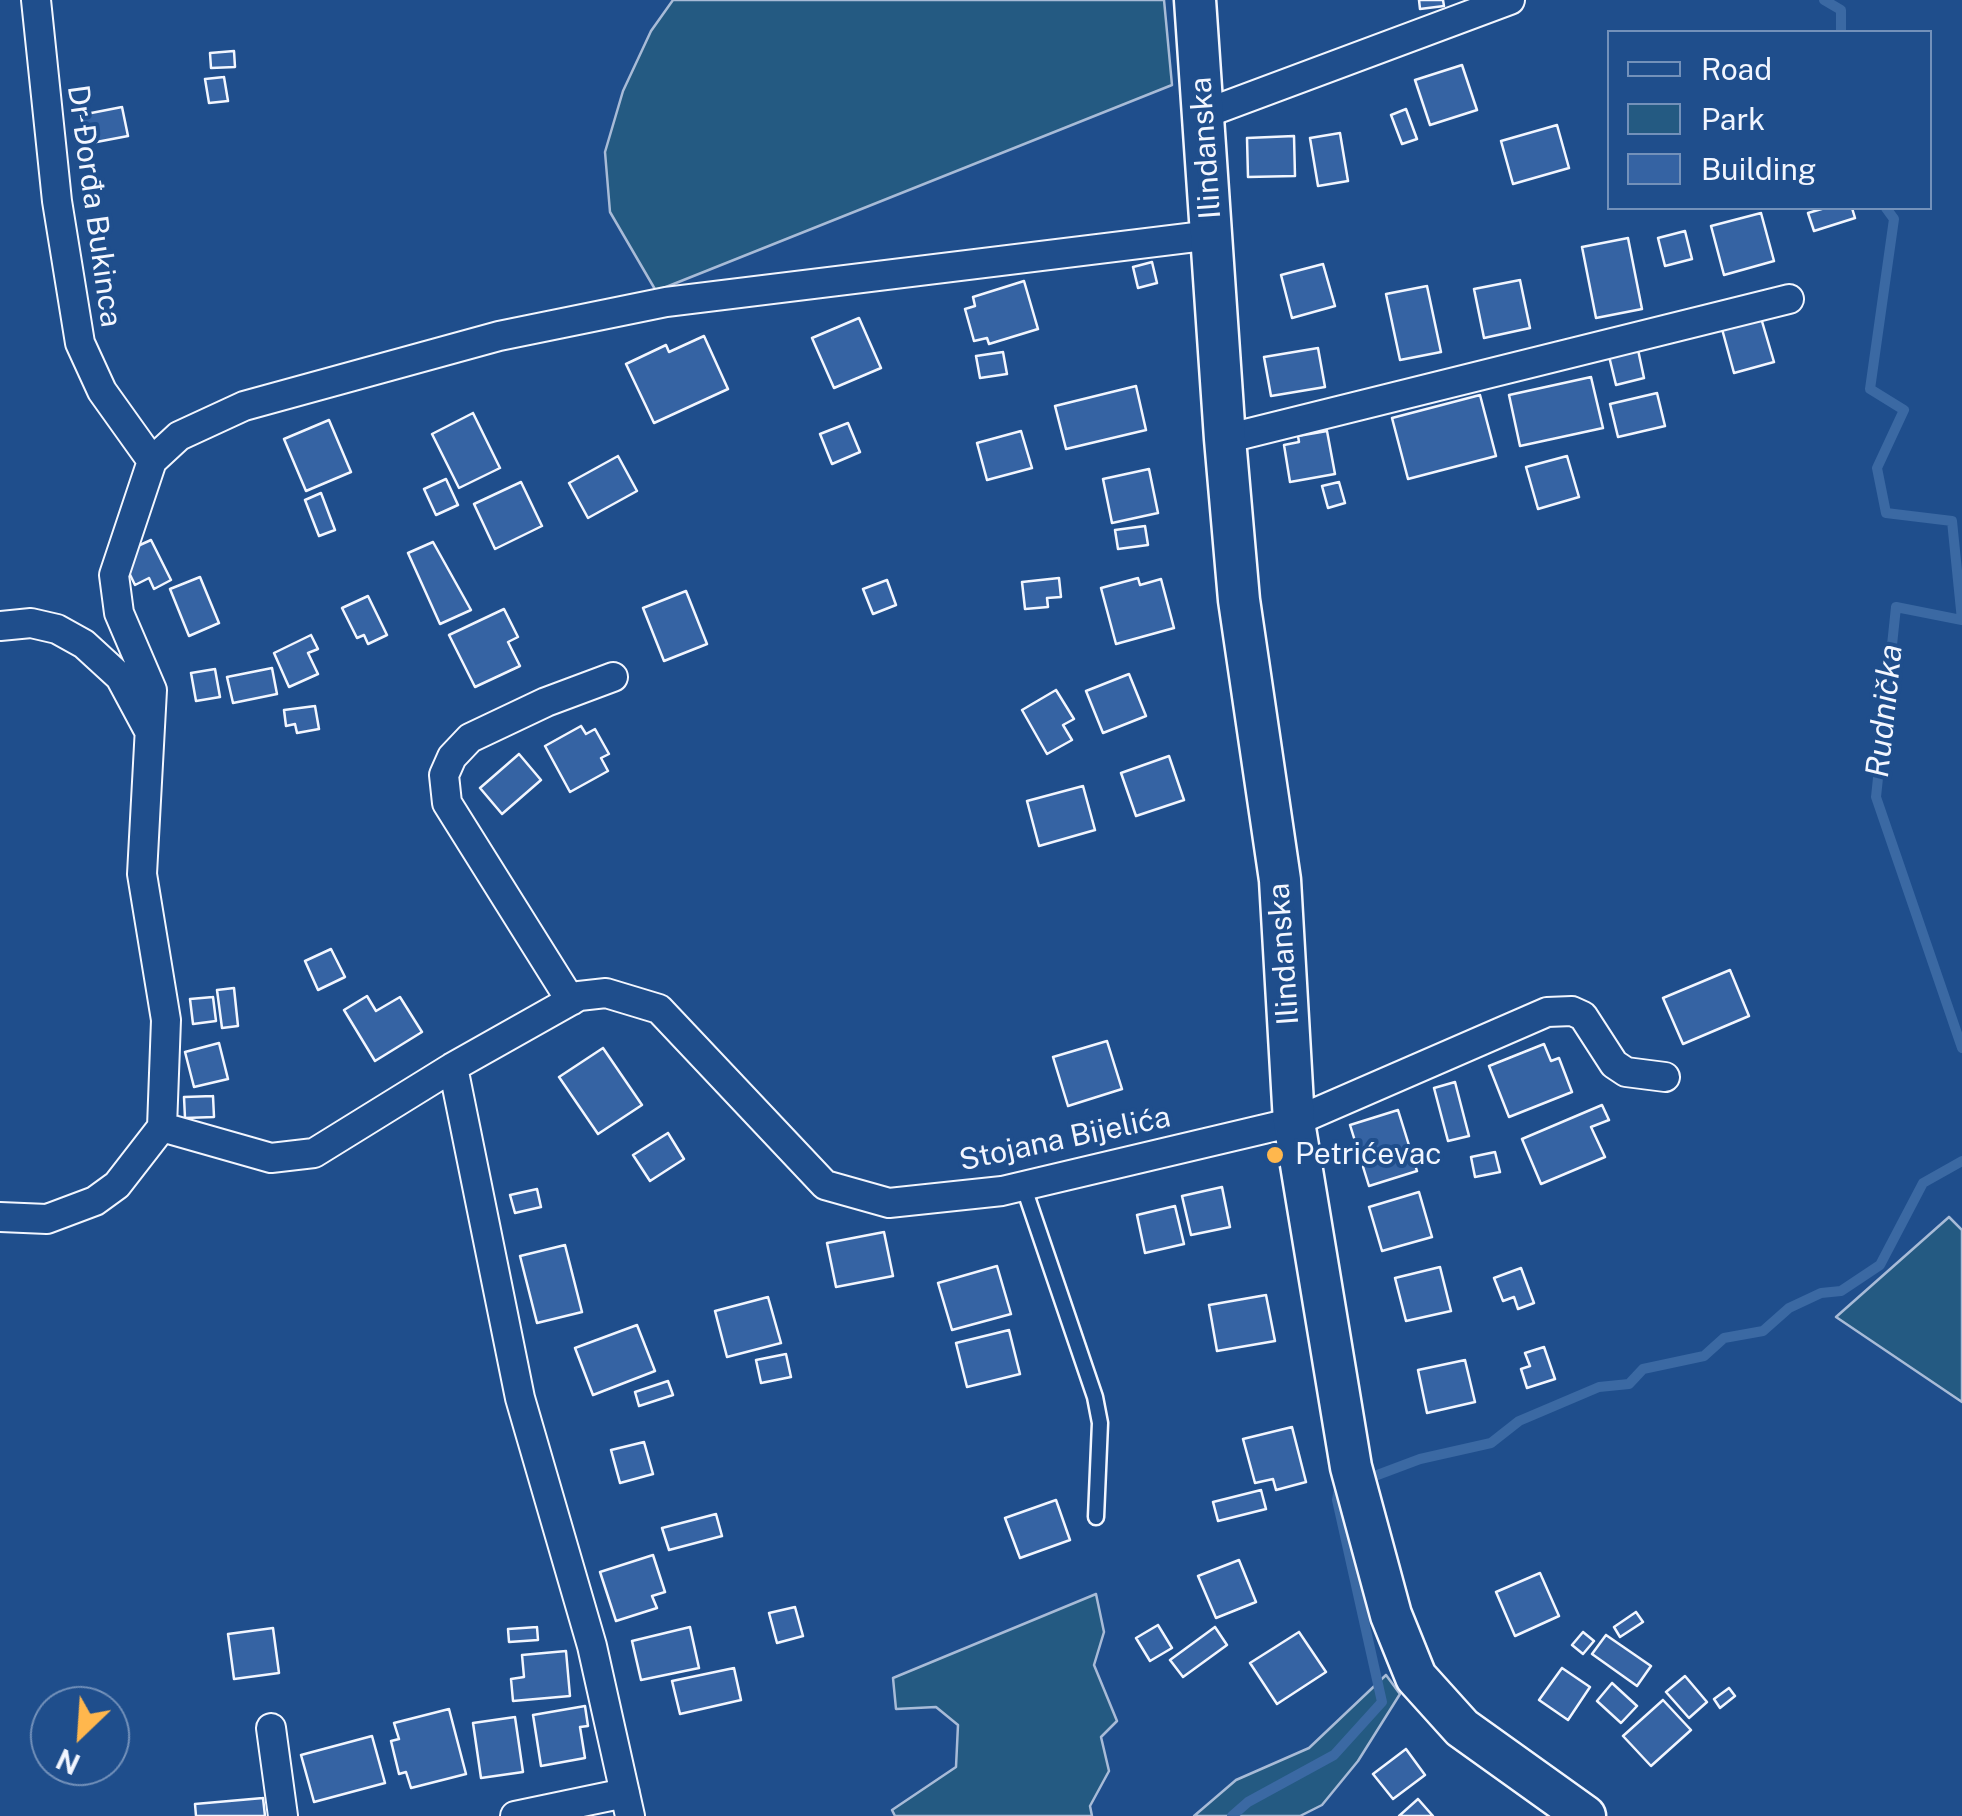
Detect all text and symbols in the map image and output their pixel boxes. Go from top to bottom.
legend [1607,30,1932,210]
text: Road [1701,51,1772,87]
street label: Ilindanska [1183,76,1229,220]
street label: Dr Đorđa Bukinca [59,83,129,329]
text: Park [1701,101,1765,137]
text: Building [1701,151,1816,187]
water label: Rudnička [1859,643,1911,779]
street label: Ilindanska [1261,882,1307,1026]
street label: Stojana Bijelića [956,1099,1174,1179]
place label: Petrićevac [1295,1137,1442,1173]
marker: Petrićevac [1264,1144,1286,1166]
north arrow [30,1686,130,1786]
text: N [51,1742,85,1781]

